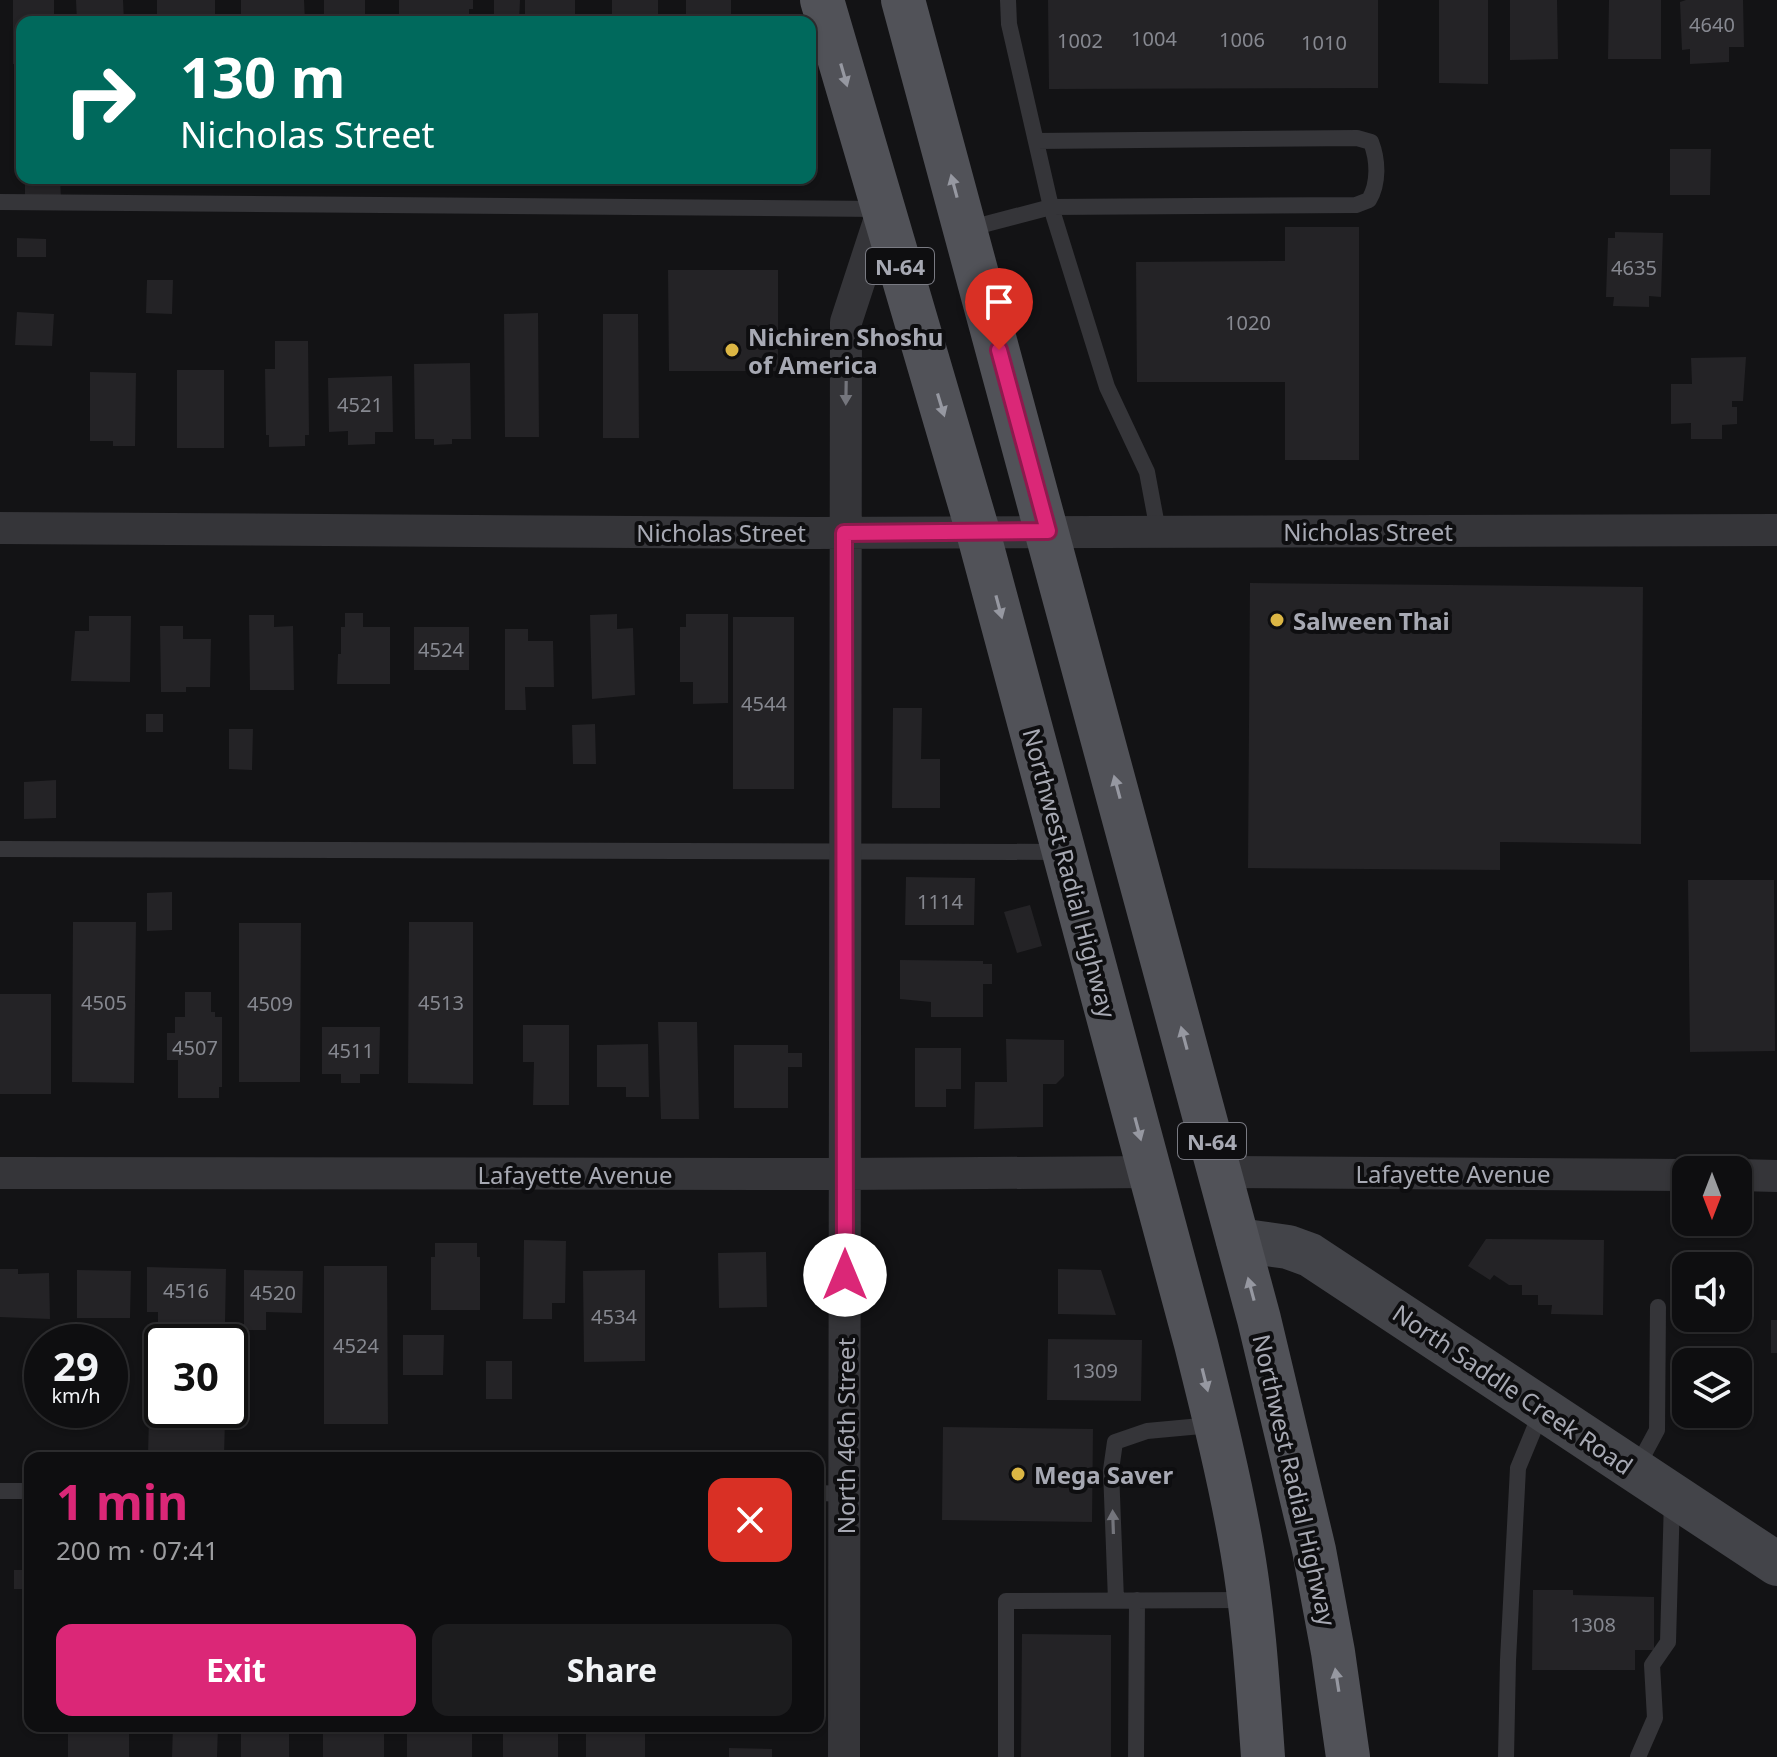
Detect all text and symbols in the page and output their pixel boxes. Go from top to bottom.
house number: 4640 [1689,11,1735,38]
house number: 1004 [1131,25,1177,52]
house number: 1006 [1219,26,1265,53]
house number: 1002 [1057,27,1103,54]
house number: 1010 [1301,29,1347,56]
text: 130 m [180,38,345,114]
icon: right [48,48,152,152]
one-way arrow [838,63,851,87]
text: Nicholas Street [180,110,435,159]
one-way arrow [947,173,959,198]
road number: N-64 [866,248,934,284]
house number: 4635 [1611,254,1657,281]
pin [965,268,1033,350]
icon: arrive [977,280,1021,324]
house number: 1020 [1225,309,1271,336]
place label: Nichiren Shoshu of America [748,320,943,381]
marker: Nichiren Shoshu of America [723,341,741,359]
one-way arrow [840,381,852,406]
house number: 4521 [337,391,383,418]
one-way arrow [935,393,948,417]
street label: Nicholas Street [1283,515,1453,548]
street label: Nicholas Street [636,516,806,549]
one-way arrow [993,595,1005,620]
place label: Salween Thai [1293,604,1450,637]
marker: Salween Thai [1268,611,1286,629]
house number: 4524 [418,636,464,663]
house number: 4544 [741,690,787,717]
street label: Northwest Radial Highway [1015,725,1125,1022]
one-way arrow [1110,775,1122,800]
house number: 1114 [917,888,963,915]
house number: 4505 [81,989,127,1016]
house number: 4513 [418,989,464,1016]
house number: 4509 [247,990,293,1017]
one-way arrow [1177,1026,1190,1050]
house number: 4507 [172,1034,218,1061]
house number: 4511 [328,1037,374,1064]
one-way arrow [1133,1116,1145,1141]
road number: N-64 [1178,1123,1246,1159]
north arrow [1672,1156,1752,1236]
map controls [1672,1156,1752,1428]
street label: Lafayette Avenue [1356,1157,1550,1190]
street label: Lafayette Avenue [478,1158,672,1191]
position arrow [803,1233,887,1317]
button: sound [1672,1252,1752,1332]
house number: 4516 [163,1277,209,1304]
one-way arrow [1245,1277,1257,1302]
house number: 4520 [250,1279,296,1306]
street label: North Saddle Creek Road [1386,1296,1640,1482]
house number: 4534 [591,1303,637,1330]
speed limit sign: 30 [144,1324,248,1428]
street label: Northwest Radial Highway [1245,1331,1345,1630]
house number: 4524 [333,1332,379,1359]
street label: North 46th Street [829,1337,862,1534]
text: 29 [53,1338,99,1393]
button: layers [1672,1348,1752,1428]
house number: 1309 [1072,1357,1118,1384]
one-way arrow [1199,1367,1212,1392]
text: km/h [51,1382,101,1409]
place label: Mega Saver [1034,1458,1173,1491]
marker: Mega Saver [1009,1465,1027,1483]
text: 1 min [56,1469,188,1534]
button: close [708,1478,792,1562]
one-way arrow [1107,1509,1119,1534]
text: 200 m · 07:41 [56,1532,219,1568]
house number: 1308 [1570,1611,1616,1638]
button: Exit [56,1624,416,1716]
button: Share [432,1624,792,1716]
one-way arrow [1330,1667,1343,1692]

